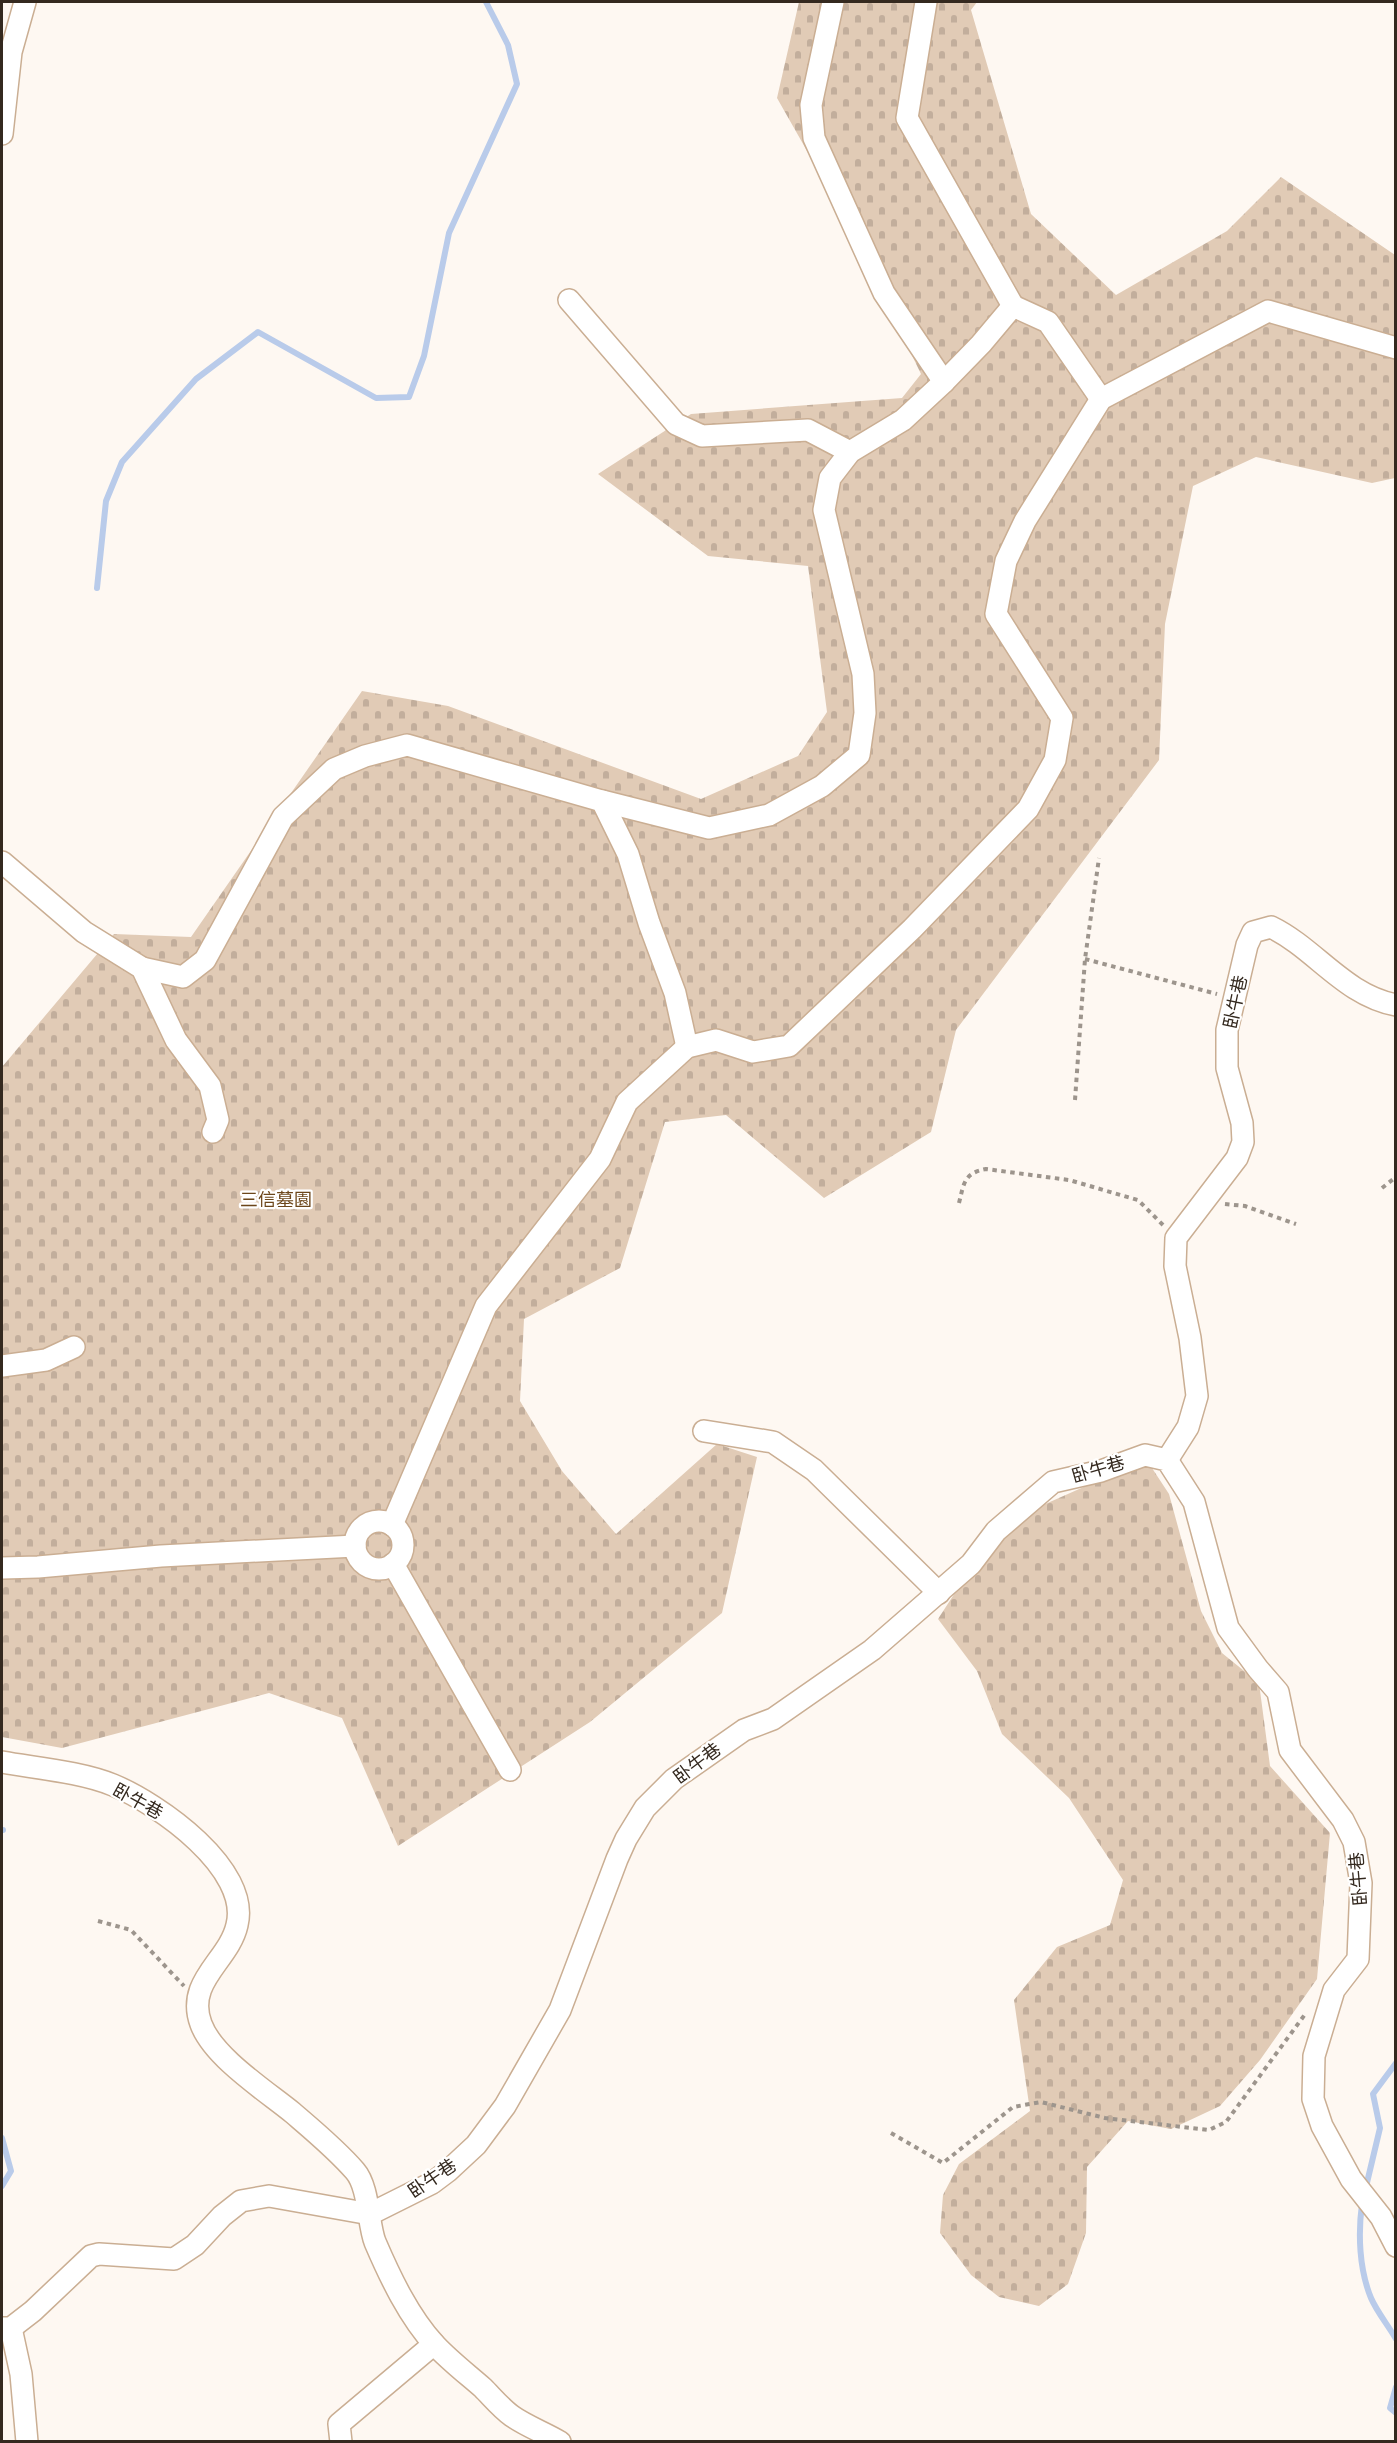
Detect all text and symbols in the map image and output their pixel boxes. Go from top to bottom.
street label: 卧牛巷 [1219,973,1251,1031]
park label: 三信墓園 [240,1189,312,1210]
street label: 卧牛巷 [1069,1451,1127,1487]
street label: 卧牛巷 [669,1738,725,1788]
street label: 卧牛巷 [109,1779,167,1823]
street label: 卧牛巷 [1345,1851,1371,1907]
street label: 卧牛巷 [404,2154,460,2202]

